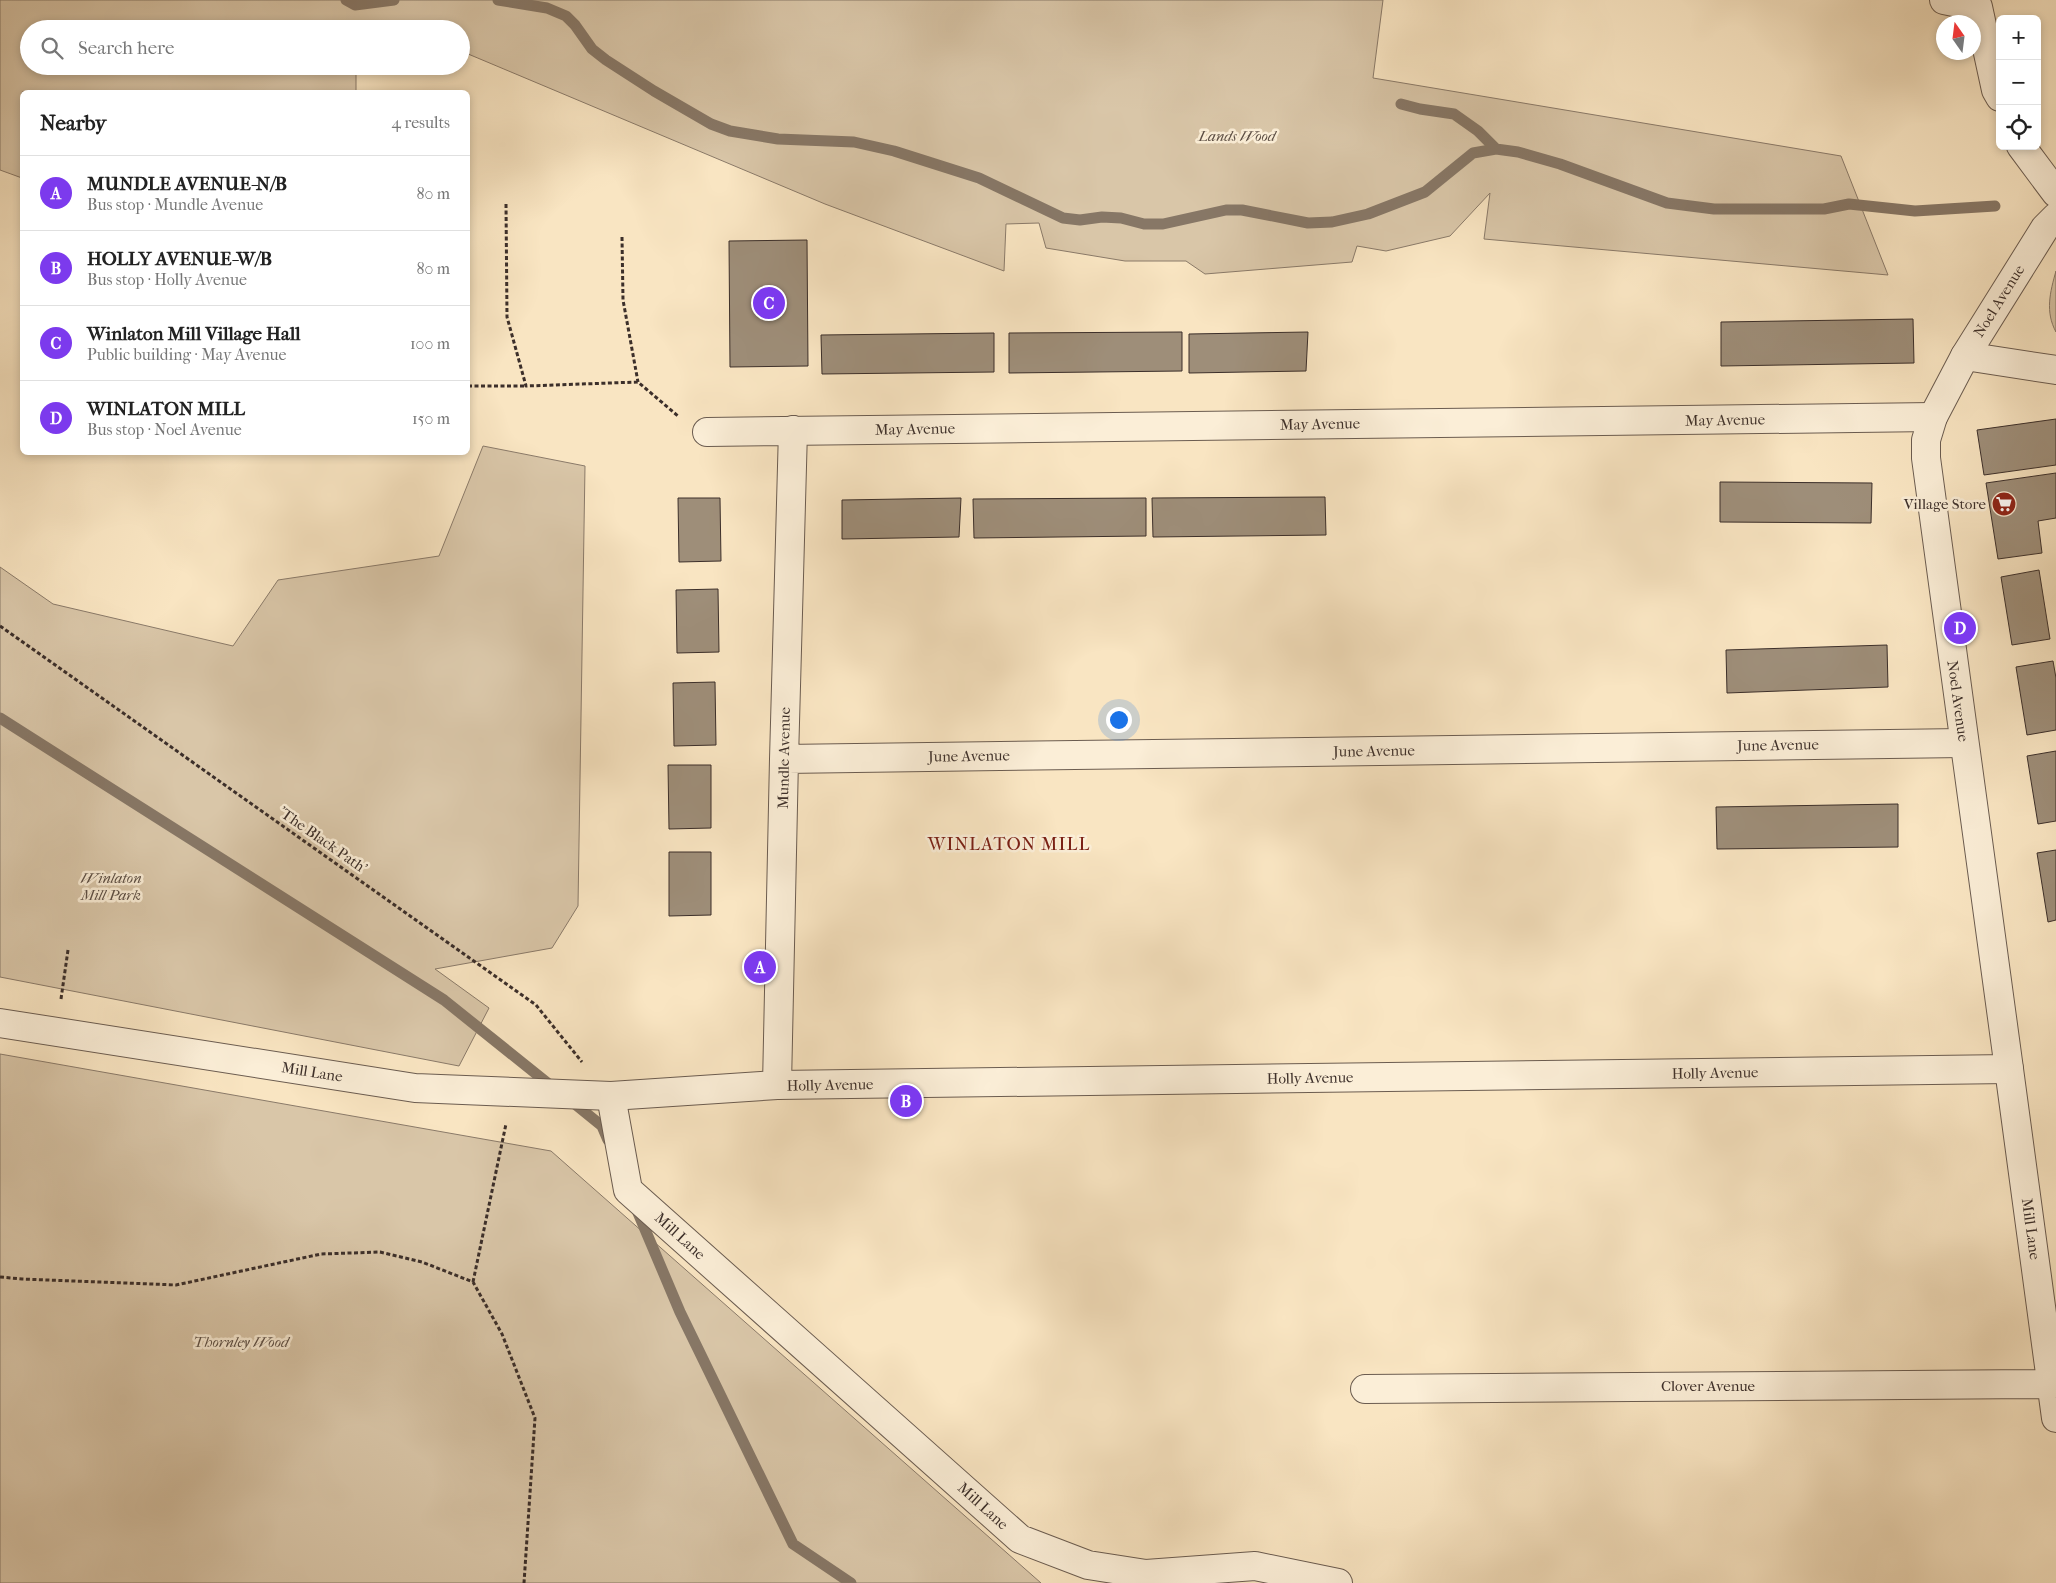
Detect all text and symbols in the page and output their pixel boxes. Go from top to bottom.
north arrow [1936,15,1981,60]
map controls [1996,15,2041,150]
button: + [1996,15,2041,60]
search box [20,20,470,75]
icon: search [38,34,66,62]
text: Search here [78,37,174,59]
button: − [1996,60,2041,105]
button: locate [1996,105,2041,150]
text: Nearby [40,111,106,135]
text: 4 results [392,113,450,132]
park label: Lands Wood [1198,127,1278,145]
text: MUNDLE AVENUE-N/B [87,173,287,195]
text: A [51,184,61,203]
text: 80 m [416,184,450,203]
text: Bus stop · Mundle Avenue [87,195,263,214]
text: HOLLY AVENUE-W/B [87,248,272,270]
text: B [51,259,61,278]
text: 80 m [416,259,450,278]
street label: Noel Avenue [1970,261,2029,340]
text: Bus stop · Holly Avenue [87,270,247,289]
pin: C [753,284,785,322]
text: Winlaton Mill Village Hall [87,323,300,345]
text: C [51,334,61,353]
text: 100 m [410,334,450,353]
text: Public building · May Avenue [87,345,287,364]
text: WINLATON MILL [87,398,245,420]
text: D [50,409,62,428]
text: 150 m [412,409,450,428]
street label: May Avenue [1685,410,1766,430]
street label: May Avenue [1280,414,1361,434]
street label: May Avenue [875,419,956,439]
text: Bus stop · Noel Avenue [87,420,242,439]
supermarket icon: Village Store [1991,491,2017,517]
place label: Village Store [1903,495,1987,513]
pin: D [1944,609,1976,647]
street label: Noel Avenue [1943,659,1973,743]
street label: Mundle Avenue [774,706,794,809]
your location [1106,707,1132,733]
street label: June Avenue [1736,735,1820,755]
street label: June Avenue [1332,741,1416,761]
street label: June Avenue [927,746,1011,766]
street label: 'The Black Path' [275,803,371,877]
district label: WINLATON MILL [927,834,1090,855]
park label: Winlaton Mill Park [80,869,142,904]
pin: A [744,948,776,986]
street label: Mill Lane [280,1058,344,1086]
street label: Holly Avenue [1671,1063,1759,1083]
street label: Holly Avenue [1266,1068,1354,1088]
street label: Holly Avenue [786,1075,874,1095]
pin: B [890,1082,922,1120]
street label: Mill Lane [2018,1197,2044,1261]
street label: Mill Lane [651,1209,709,1264]
park label: Thornley Wood [193,1333,291,1351]
street label: Clover Avenue [1661,1377,1756,1395]
street label: Mill Lane [954,1479,1012,1534]

